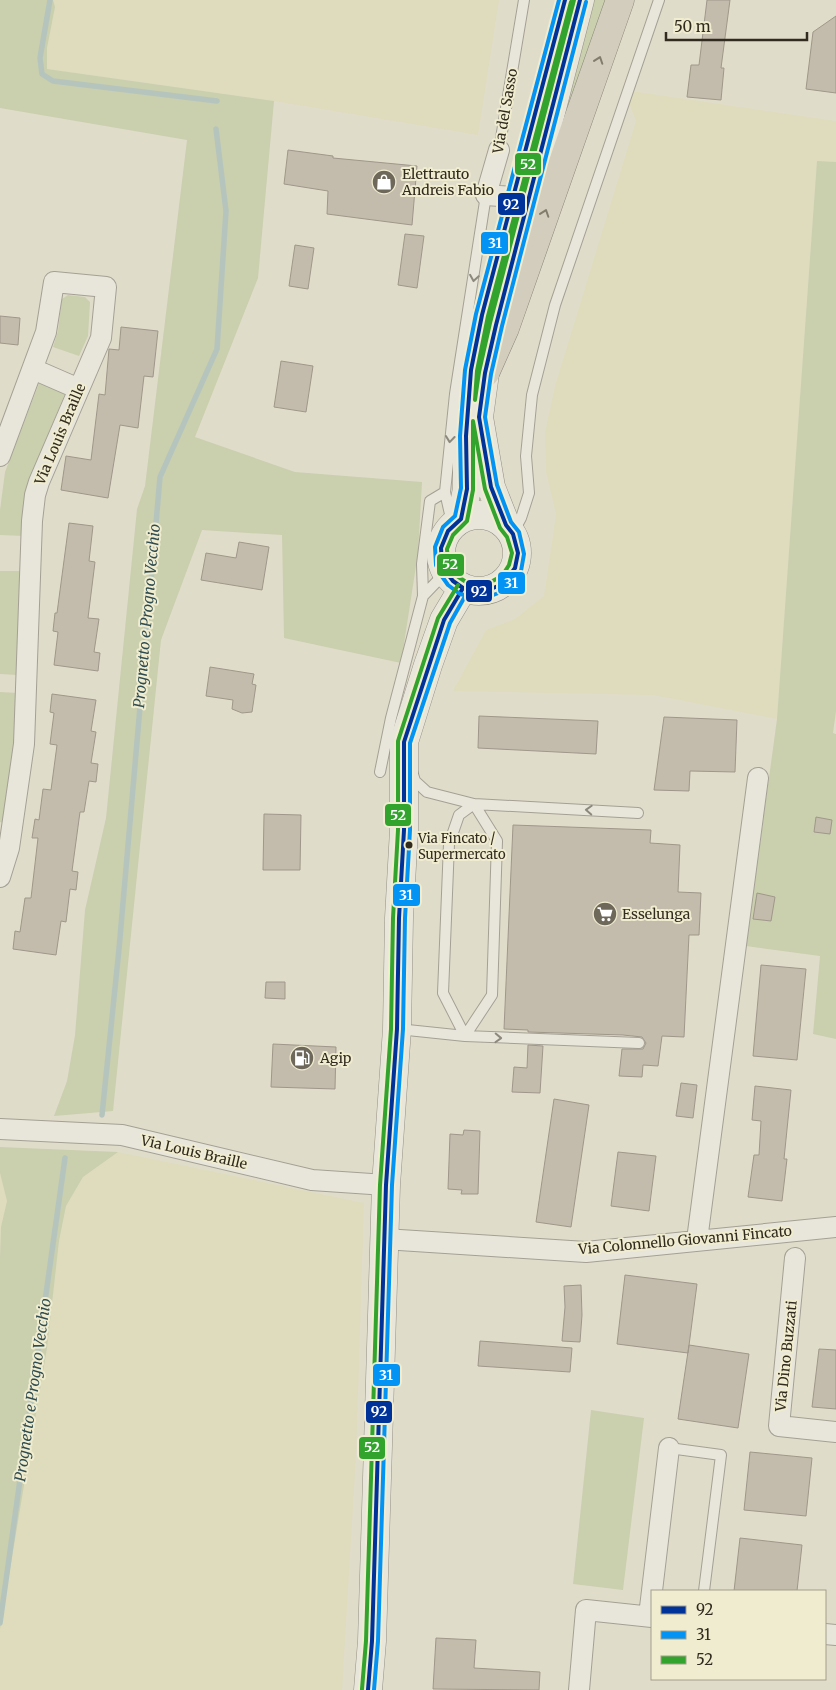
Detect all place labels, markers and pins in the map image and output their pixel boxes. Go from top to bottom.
place label: Elettrauto Andreis Fabio [401,165,494,199]
shop icon: Elettrauto Andreis Fabio [371,169,397,195]
place label: Via Fincato / Supermercato [417,830,506,863]
marker: Via Fincato / Supermercato [404,840,414,850]
supermarket icon: Esselunga [592,901,618,927]
place label: Esselunga [622,905,691,923]
fuel station icon: Agip [289,1045,315,1071]
place label: Agip [319,1049,352,1067]

